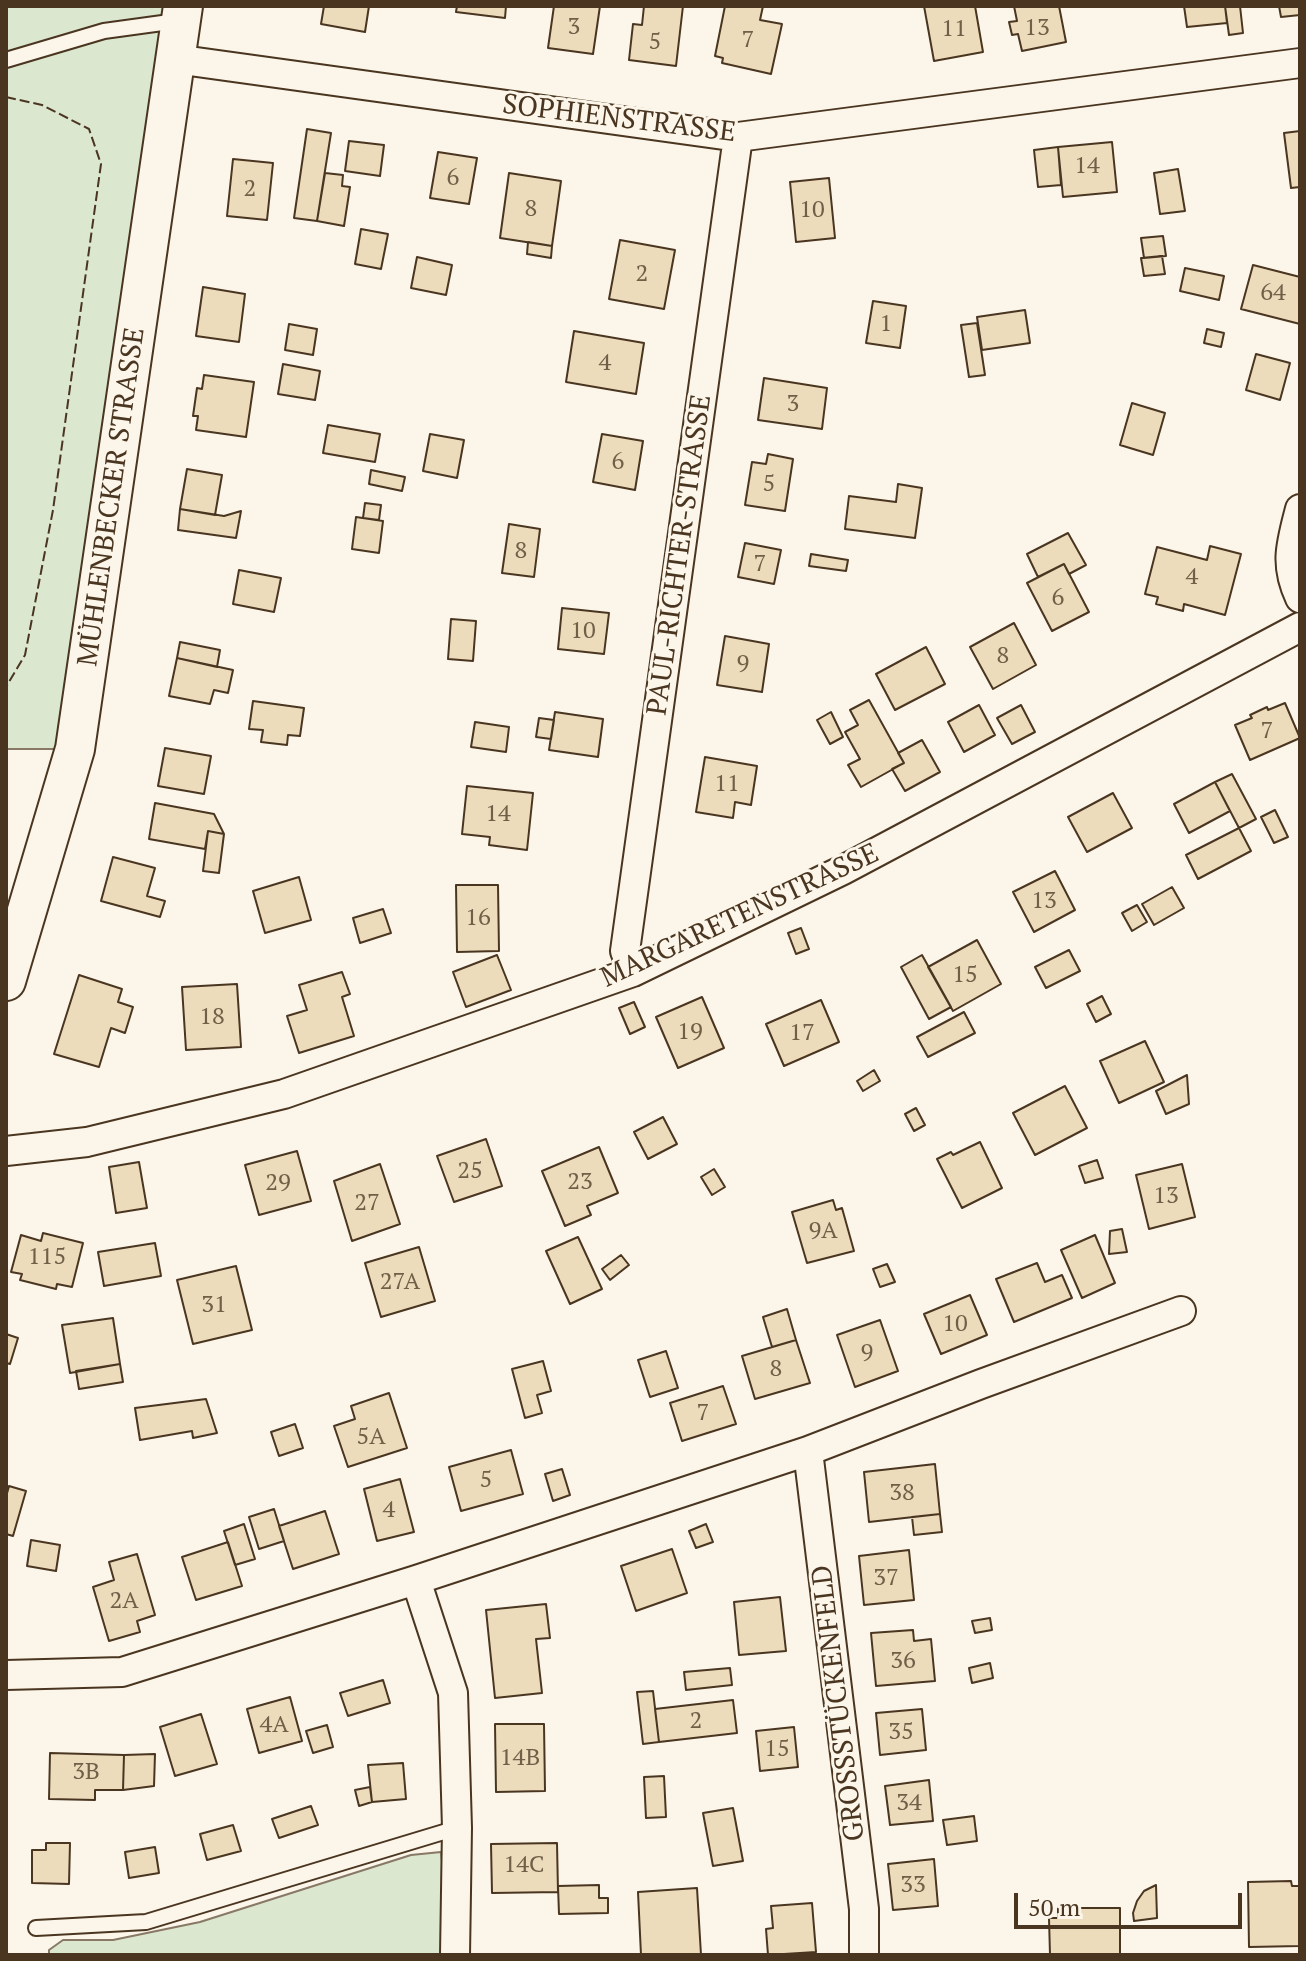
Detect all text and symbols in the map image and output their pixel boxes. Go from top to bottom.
house number: 3 [568,13,580,41]
house number: 13 [1024,14,1050,42]
house number: 11 [941,15,967,43]
house number: 7 [742,26,754,54]
house number: 5 [649,28,661,56]
street label: SOPHIENSTRASSE [500,88,738,150]
house number: 14 [1074,152,1100,180]
house number: 6 [447,164,459,192]
house number: 2 [244,175,256,203]
house number: 8 [525,195,537,223]
house number: 10 [799,196,825,224]
house number: 2 [636,260,648,288]
house number: 64 [1260,279,1286,307]
house number: 1 [880,310,892,338]
street label: MÜHLENBECKER STRASSE [72,325,152,669]
house number: 4 [599,349,611,377]
house number: 3 [787,390,799,418]
street label: PAUL-RICHTER-STRASSE [641,393,719,717]
house number: 6 [612,448,624,476]
house number: 5 [763,470,775,498]
house number: 8 [515,537,527,565]
house number: 7 [754,550,766,578]
house number: 4 [1186,563,1198,591]
house number: 6 [1052,584,1064,612]
house number: 10 [570,617,596,645]
house number: 8 [997,642,1009,670]
house number: 9 [737,650,749,678]
house number: 7 [1261,717,1273,745]
house number: 11 [714,770,740,798]
house number: 14 [485,800,511,828]
street label: MARGARETENSTRASSE [596,837,884,995]
house number: 13 [1031,887,1057,915]
house number: 16 [465,904,491,932]
house number: 15 [952,961,978,989]
house number: 18 [199,1003,225,1031]
house number: 19 [677,1018,703,1046]
house number: 17 [789,1019,815,1047]
house number: 25 [457,1157,483,1185]
house number: 23 [567,1168,593,1196]
house number: 29 [265,1169,291,1197]
house number: 13 [1153,1182,1179,1210]
house number: 27 [354,1189,380,1217]
house number: 9A [808,1217,838,1245]
house number: 115 [28,1243,66,1271]
house number: 27A [380,1268,420,1296]
house number: 31 [201,1291,227,1319]
house number: 10 [942,1310,968,1338]
house number: 9 [861,1339,873,1367]
house number: 8 [770,1355,782,1383]
house number: 7 [697,1399,709,1427]
house number: 5A [356,1423,386,1451]
house number: 5 [480,1466,492,1494]
house number: 38 [889,1479,915,1507]
house number: 4 [383,1496,395,1524]
street label: GROSSSTÜCKENFELD [805,1563,873,1843]
house number: 37 [873,1564,899,1592]
house number: 2A [109,1587,139,1615]
house number: 36 [890,1647,916,1675]
house number: 2 [690,1707,702,1735]
house number: 4A [259,1711,289,1739]
house number: 35 [888,1718,914,1746]
house number: 15 [764,1735,790,1763]
house number: 14B [500,1744,540,1772]
house number: 3B [72,1758,100,1786]
house number: 34 [896,1789,922,1817]
house number: 14C [503,1851,545,1879]
house number: 33 [900,1871,926,1899]
scale bar [1018,1877,1246,1927]
text: 50 m [1028,1891,1080,1923]

